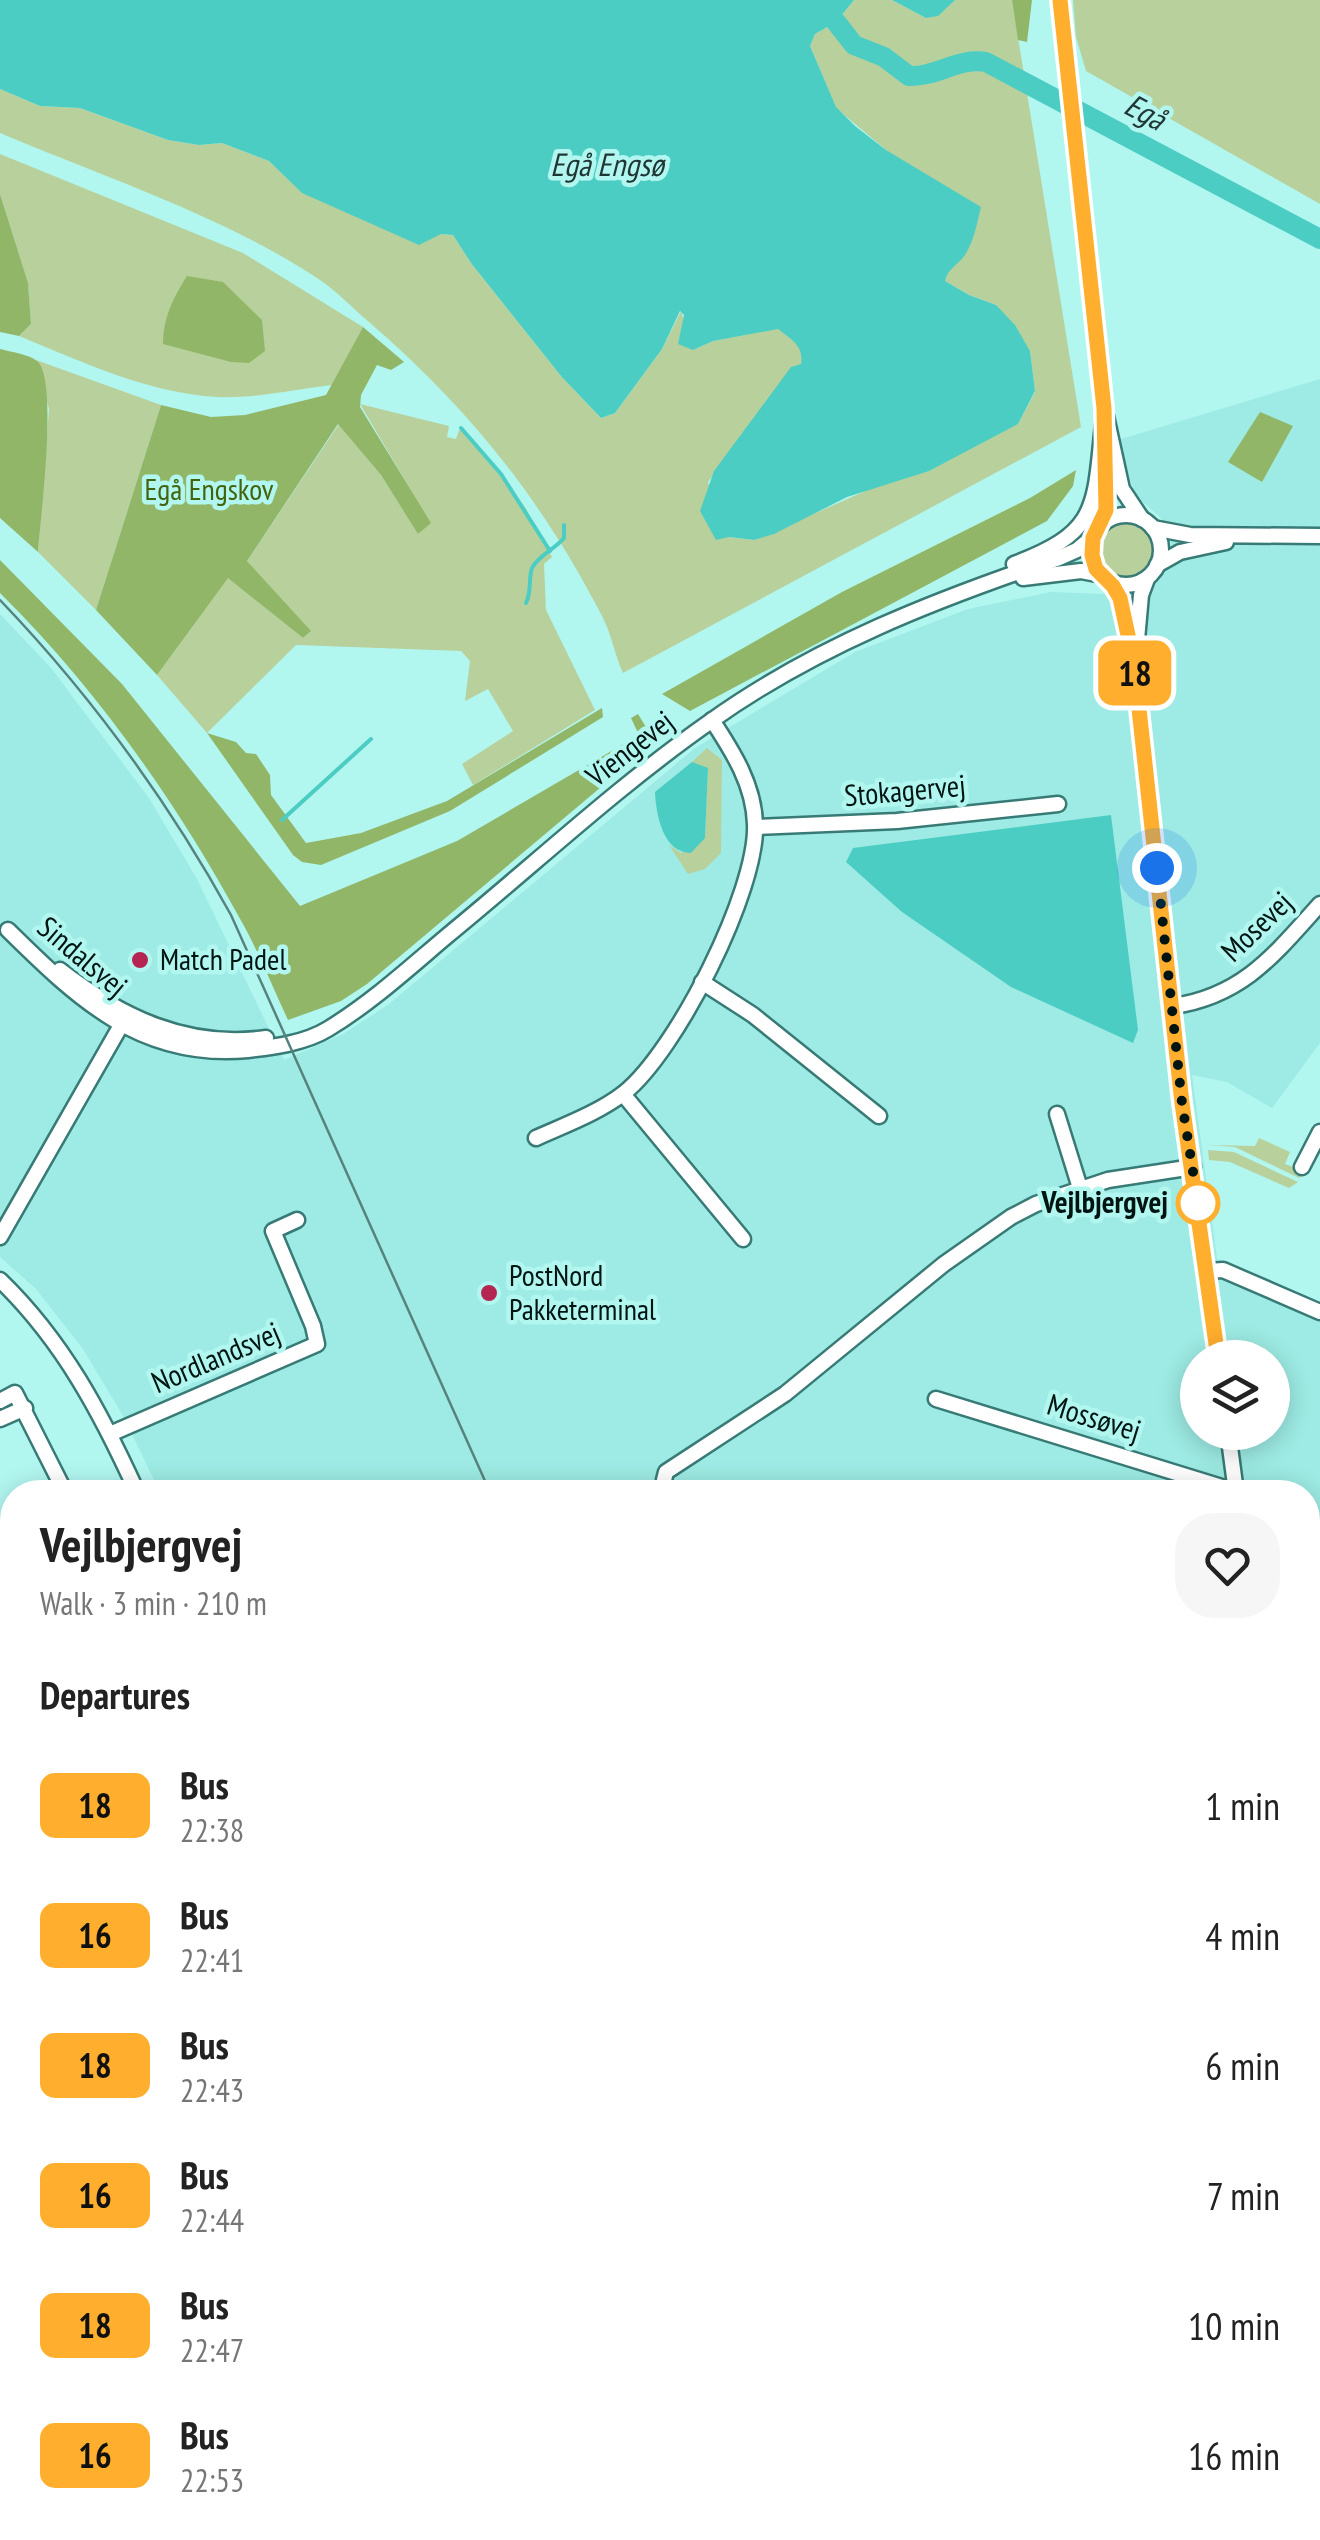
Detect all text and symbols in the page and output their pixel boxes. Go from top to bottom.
water label: Egå [1118,83,1175,140]
water label: Egå Engsø [550,143,667,185]
park label: Egå Engskov [145,469,274,508]
line badge: 18 [1090,640,1180,706]
text: 18 [1118,650,1152,696]
street label: Viengevej [576,701,681,795]
street label: Stokagervej [843,765,967,814]
your location [1132,843,1182,893]
street label: Mosevej [1212,883,1300,969]
street label: Sindalsvej [30,907,136,1005]
place label: Match Padel [160,939,286,978]
marker: Match Padel [129,949,151,971]
place label: Vejlbjergvej [1041,1182,1168,1221]
marker: Vejlbjergvej [1177,1182,1219,1224]
place label: PostNord Pakketerminal [509,1255,656,1328]
marker: PostNord Pakketerminal [478,1282,500,1304]
street label: Nordlandsvej [145,1312,286,1401]
map controls [1180,1340,1290,1450]
button: layers [1180,1340,1290,1450]
street label: Mossøvej [1043,1384,1146,1449]
text: Vejlbjergvej [40,1513,242,1575]
button: heart [1175,1513,1280,1618]
text: Walk · 3 min · 210 m [40,1582,267,1624]
text: Departures [40,1670,190,1719]
text: Bus [180,1760,229,1809]
text: 1 min [1205,1781,1280,1830]
text: 18 [78,1782,112,1828]
text: 22:38 [180,1809,244,1851]
text: Bus [180,1890,229,1939]
text: 4 min [1205,1911,1280,1960]
text: 16 [78,1912,112,1958]
text: 22:41 [180,1939,244,1981]
text: Bus [180,2020,229,2069]
text: 6 min [1205,2041,1280,2090]
text: 18 [78,2042,112,2088]
text: 22:43 [180,2069,244,2111]
text: Bus [180,2150,229,2199]
text: 7 min [1207,2171,1280,2220]
text: 16 [78,2172,112,2218]
text: 22:44 [180,2199,244,2241]
text: Bus [180,2280,229,2329]
text: 10 min [1188,2301,1280,2350]
text: 18 [78,2302,112,2348]
text: 22:47 [180,2329,244,2371]
text: Bus [180,2410,229,2459]
text: 16 min [1188,2431,1280,2480]
text: 16 [78,2432,112,2478]
text: 22:53 [180,2459,244,2501]

